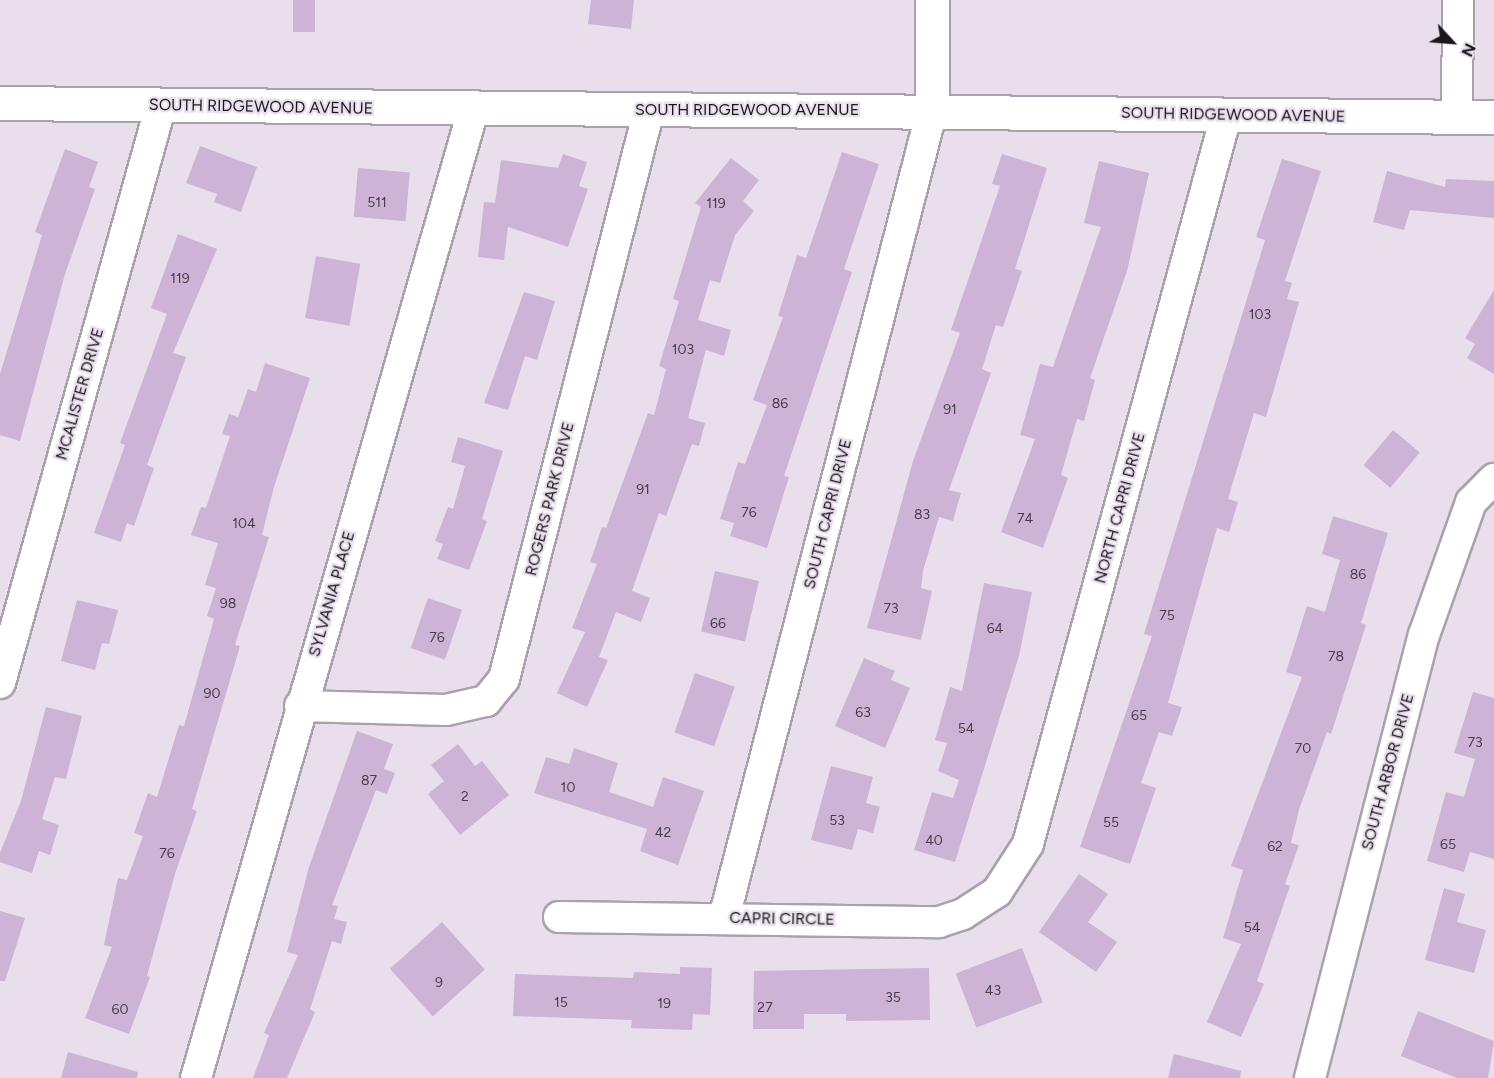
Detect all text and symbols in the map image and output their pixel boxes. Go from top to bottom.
north arrow [1422,12,1482,72]
text: N [1457,40,1480,60]
street label: SOUTH RIDGEWOOD AVENUE [149,95,373,119]
street label: SOUTH RIDGEWOOD AVENUE [635,100,859,120]
street label: SOUTH RIDGEWOOD AVENUE [1121,103,1345,127]
house number: 511 [367,195,387,211]
house number: 119 [706,196,726,212]
house number: 119 [170,271,190,287]
house number: 103 [1249,307,1271,323]
street label: MCALISTER DRIVE [52,326,108,462]
house number: 103 [672,342,694,358]
house number: 86 [772,396,788,412]
house number: 91 [943,402,957,418]
street label: ROGERS PARK DRIVE [522,420,578,578]
street label: NORTH CAPRI DRIVE [1091,430,1149,586]
street label: SOUTH CAPRI DRIVE [800,437,856,591]
house number: 91 [636,482,650,498]
house number: 76 [741,505,757,521]
house number: 83 [914,507,930,523]
house number: 74 [1017,511,1033,527]
house number: 104 [232,516,256,532]
street label: SYLVANIA PLACE [305,529,359,659]
house number: 86 [1350,567,1366,583]
house number: 98 [220,596,236,612]
house number: 73 [883,601,899,617]
house number: 75 [1159,608,1175,624]
house number: 66 [710,616,726,632]
house number: 64 [987,621,1003,637]
house number: 76 [429,630,445,646]
house number: 78 [1328,649,1344,665]
house number: 90 [204,686,220,702]
street label: SOUTH ARBOR DRIVE [1358,692,1418,852]
house number: 63 [855,705,871,721]
house number: 65 [1131,708,1147,724]
house number: 54 [958,721,974,737]
house number: 73 [1467,735,1483,751]
house number: 70 [1295,741,1311,757]
house number: 87 [361,773,377,789]
house number: 10 [561,780,575,796]
house number: 2 [461,789,469,805]
house number: 53 [829,813,845,829]
house number: 55 [1103,815,1119,831]
house number: 42 [655,825,671,841]
house number: 40 [925,833,943,849]
house number: 65 [1440,837,1456,853]
house number: 62 [1267,839,1283,855]
house number: 76 [159,846,175,862]
street label: CAPRI CIRCLE [729,908,835,930]
house number: 54 [1244,920,1260,936]
house number: 9 [435,975,443,991]
house number: 43 [985,983,1001,999]
house number: 35 [885,990,901,1006]
house number: 15 [554,995,568,1011]
house number: 19 [657,996,671,1012]
house number: 27 [757,1000,773,1016]
house number: 60 [112,1002,128,1018]

